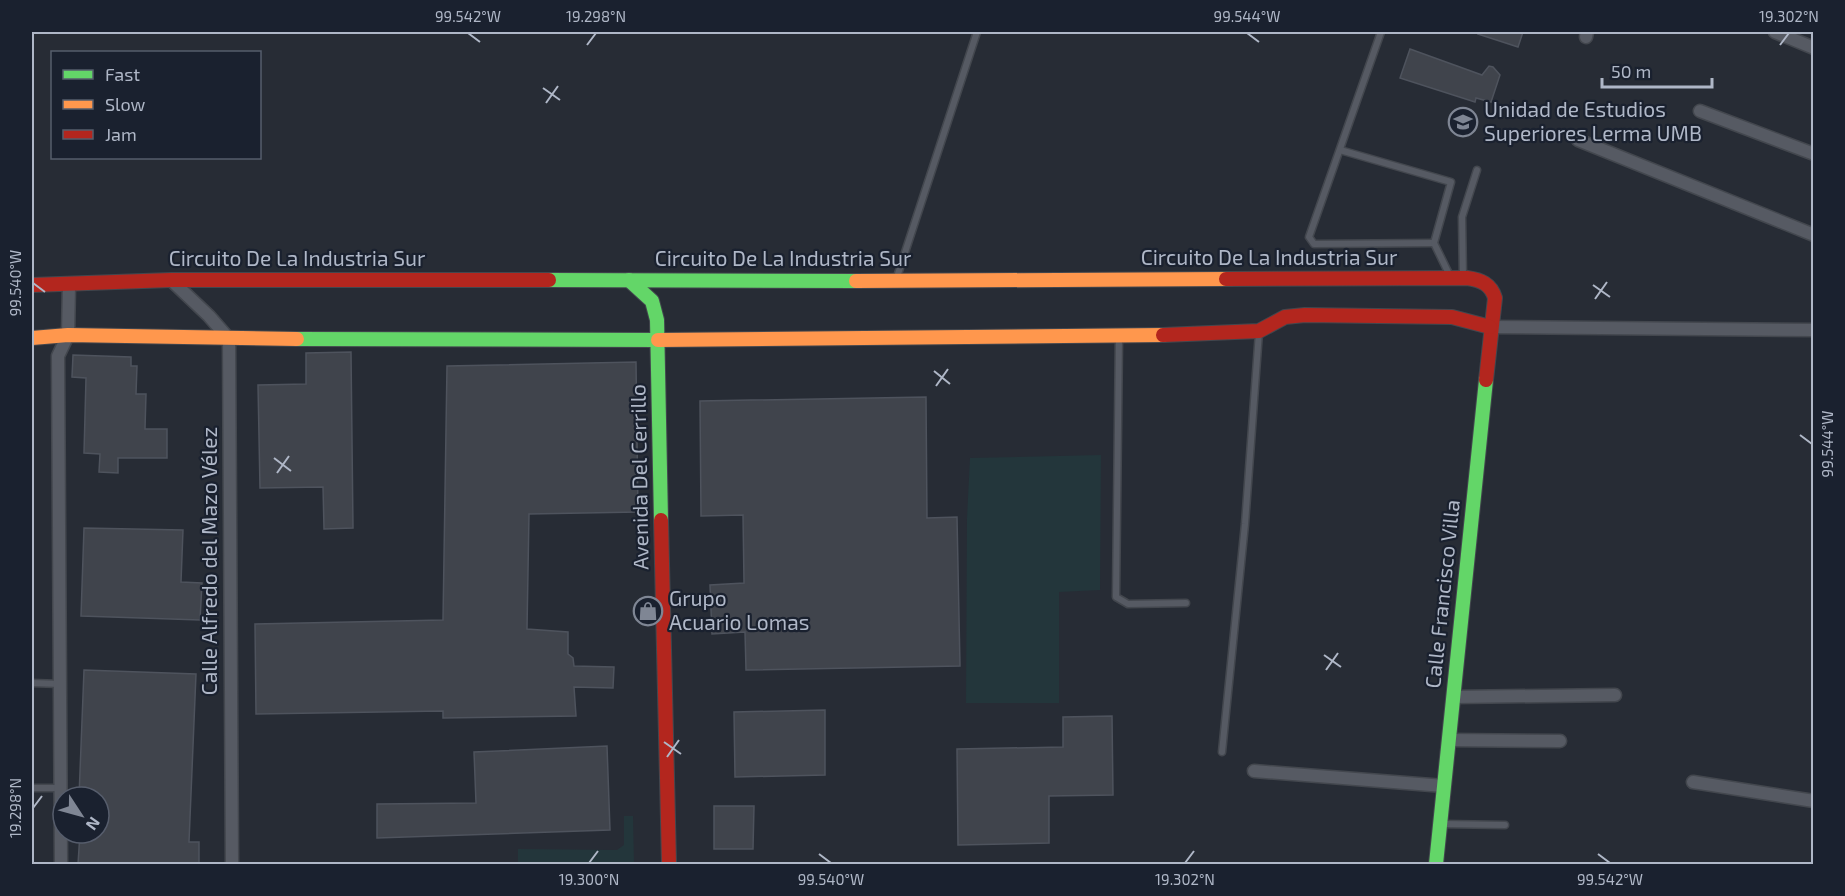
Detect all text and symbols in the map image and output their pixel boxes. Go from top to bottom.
text: 99.542°W [435,7,501,25]
text: 19.298°N [566,7,626,25]
text: 99.544°W [1214,7,1280,25]
text: 19.302°N [1759,7,1819,25]
legend [51,51,261,159]
scale bar [1602,51,1712,89]
text: 50 m [1611,60,1651,82]
text: Fast [105,63,140,85]
text: Slow [105,93,146,115]
place label: Unidad de Estudios Superiores Lerma UMB [1484,96,1702,145]
school or university icon: Unidad de Estudios Superiores Lerma UMB [1447,106,1479,138]
text: Jam [105,123,137,145]
street label: Circuito De La Industria Sur [1141,244,1398,269]
street label: Circuito De La Industria Sur [169,245,426,270]
street label: Circuito De La Industria Sur [655,245,912,270]
text: 99.540°W [6,250,24,316]
street label: Avenida Del Cerrillo [624,384,653,570]
text: 99.544°W [1818,411,1836,477]
street label: Calle Alfredo del Mazo Vélez [196,427,221,695]
street label: Calle Francisco Villa [1419,498,1464,689]
place label: Grupo Acuario Lomas [669,585,809,634]
shop icon: Grupo Acuario Lomas [632,595,664,627]
text: 19.298°N [6,778,24,838]
north arrow [51,785,111,845]
text: N [82,814,105,834]
text: 19.300°N [559,870,619,888]
text: 99.540°W [798,870,864,888]
text: 19.302°N [1155,870,1215,888]
text: 99.542°W [1577,870,1643,888]

